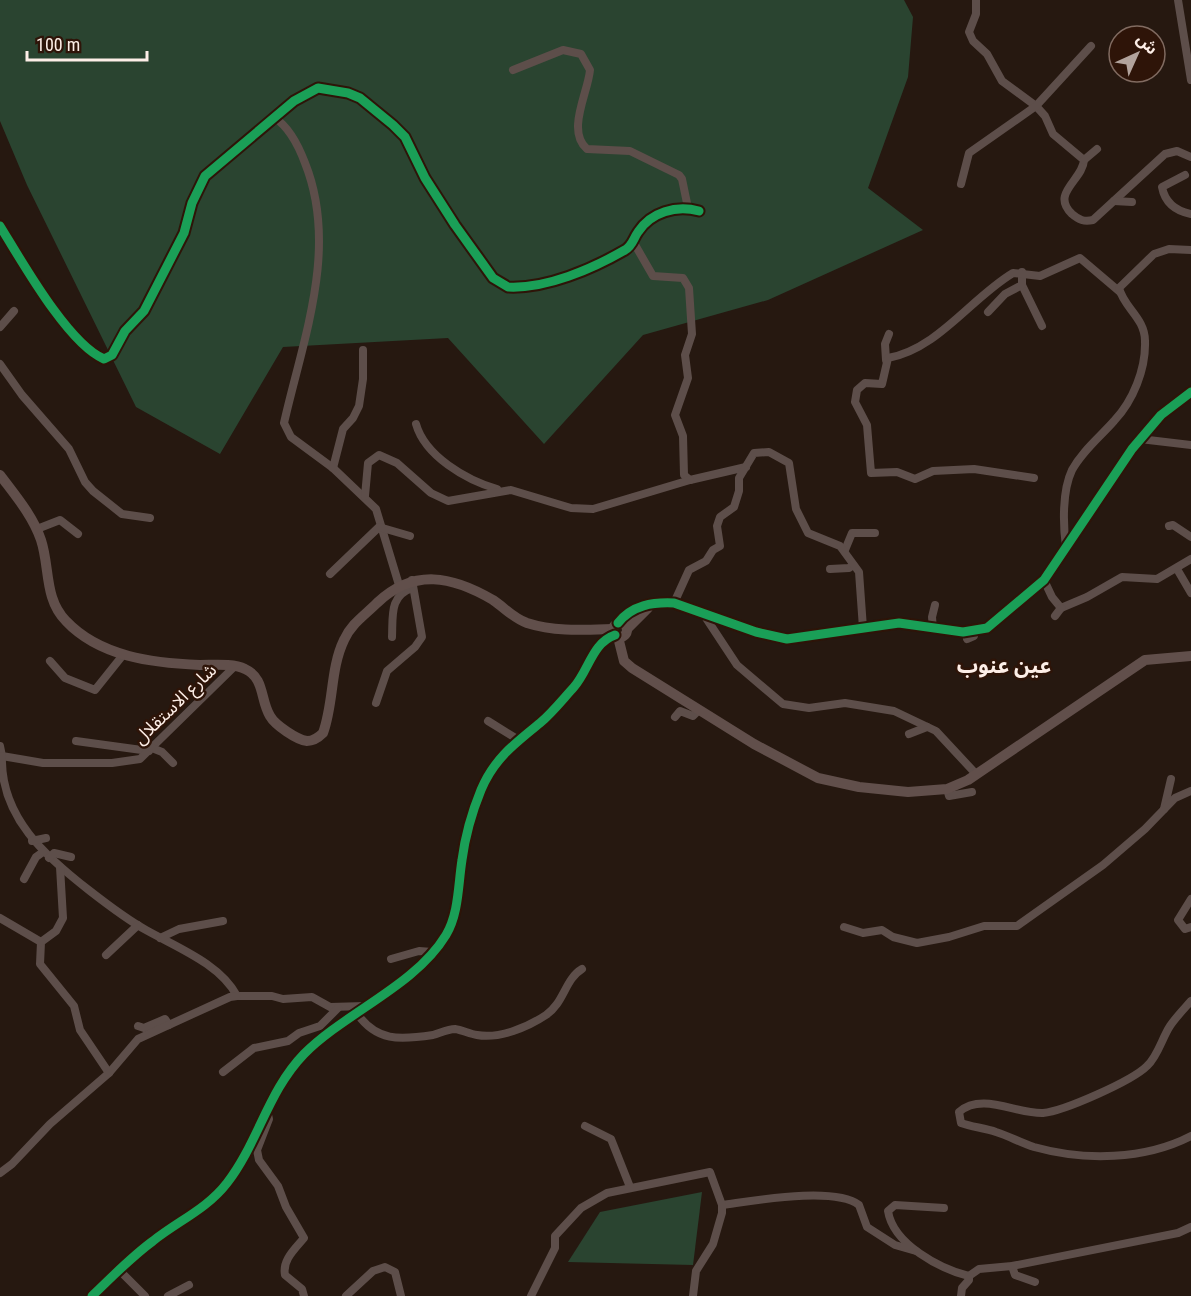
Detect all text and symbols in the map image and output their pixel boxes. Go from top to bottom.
scale bar [27,24,147,62]
north arrow [1107,24,1167,84]
text: ش [1133,29,1162,58]
text: 100 m [36,34,80,55]
district label: عين عنوب [957,654,1051,678]
street label: شارع الاستقلال [129,659,223,751]

